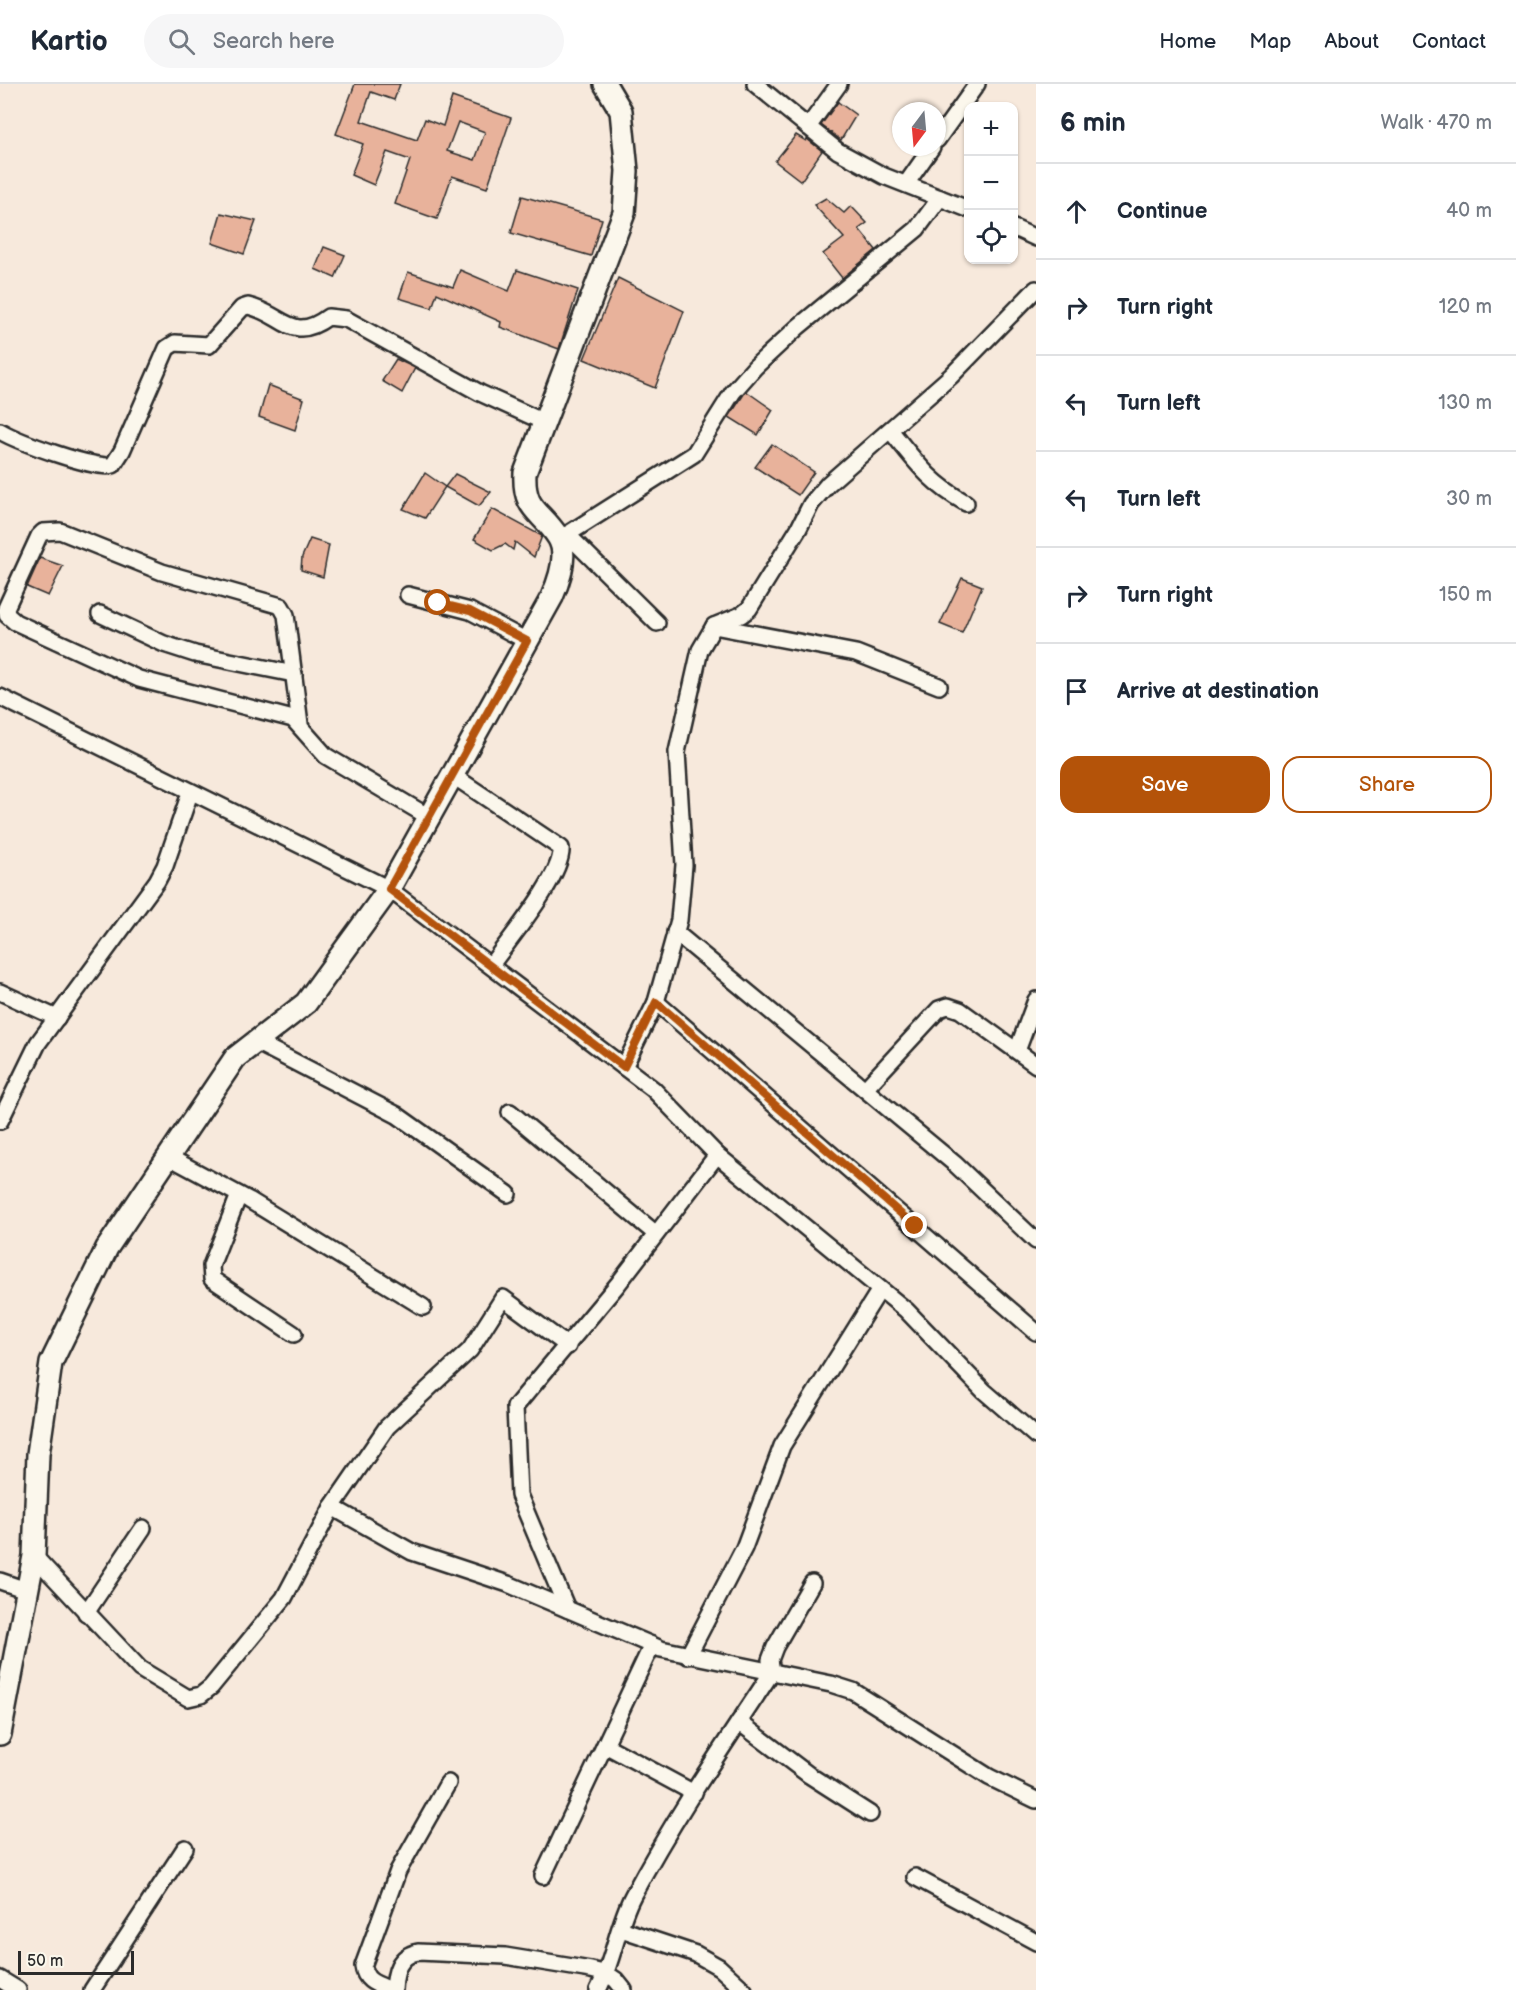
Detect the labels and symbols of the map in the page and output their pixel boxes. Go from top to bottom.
north arrow [892,102,946,156]
route start [424,589,450,615]
route end [901,1212,927,1238]
scale bar [18,1948,134,1976]

